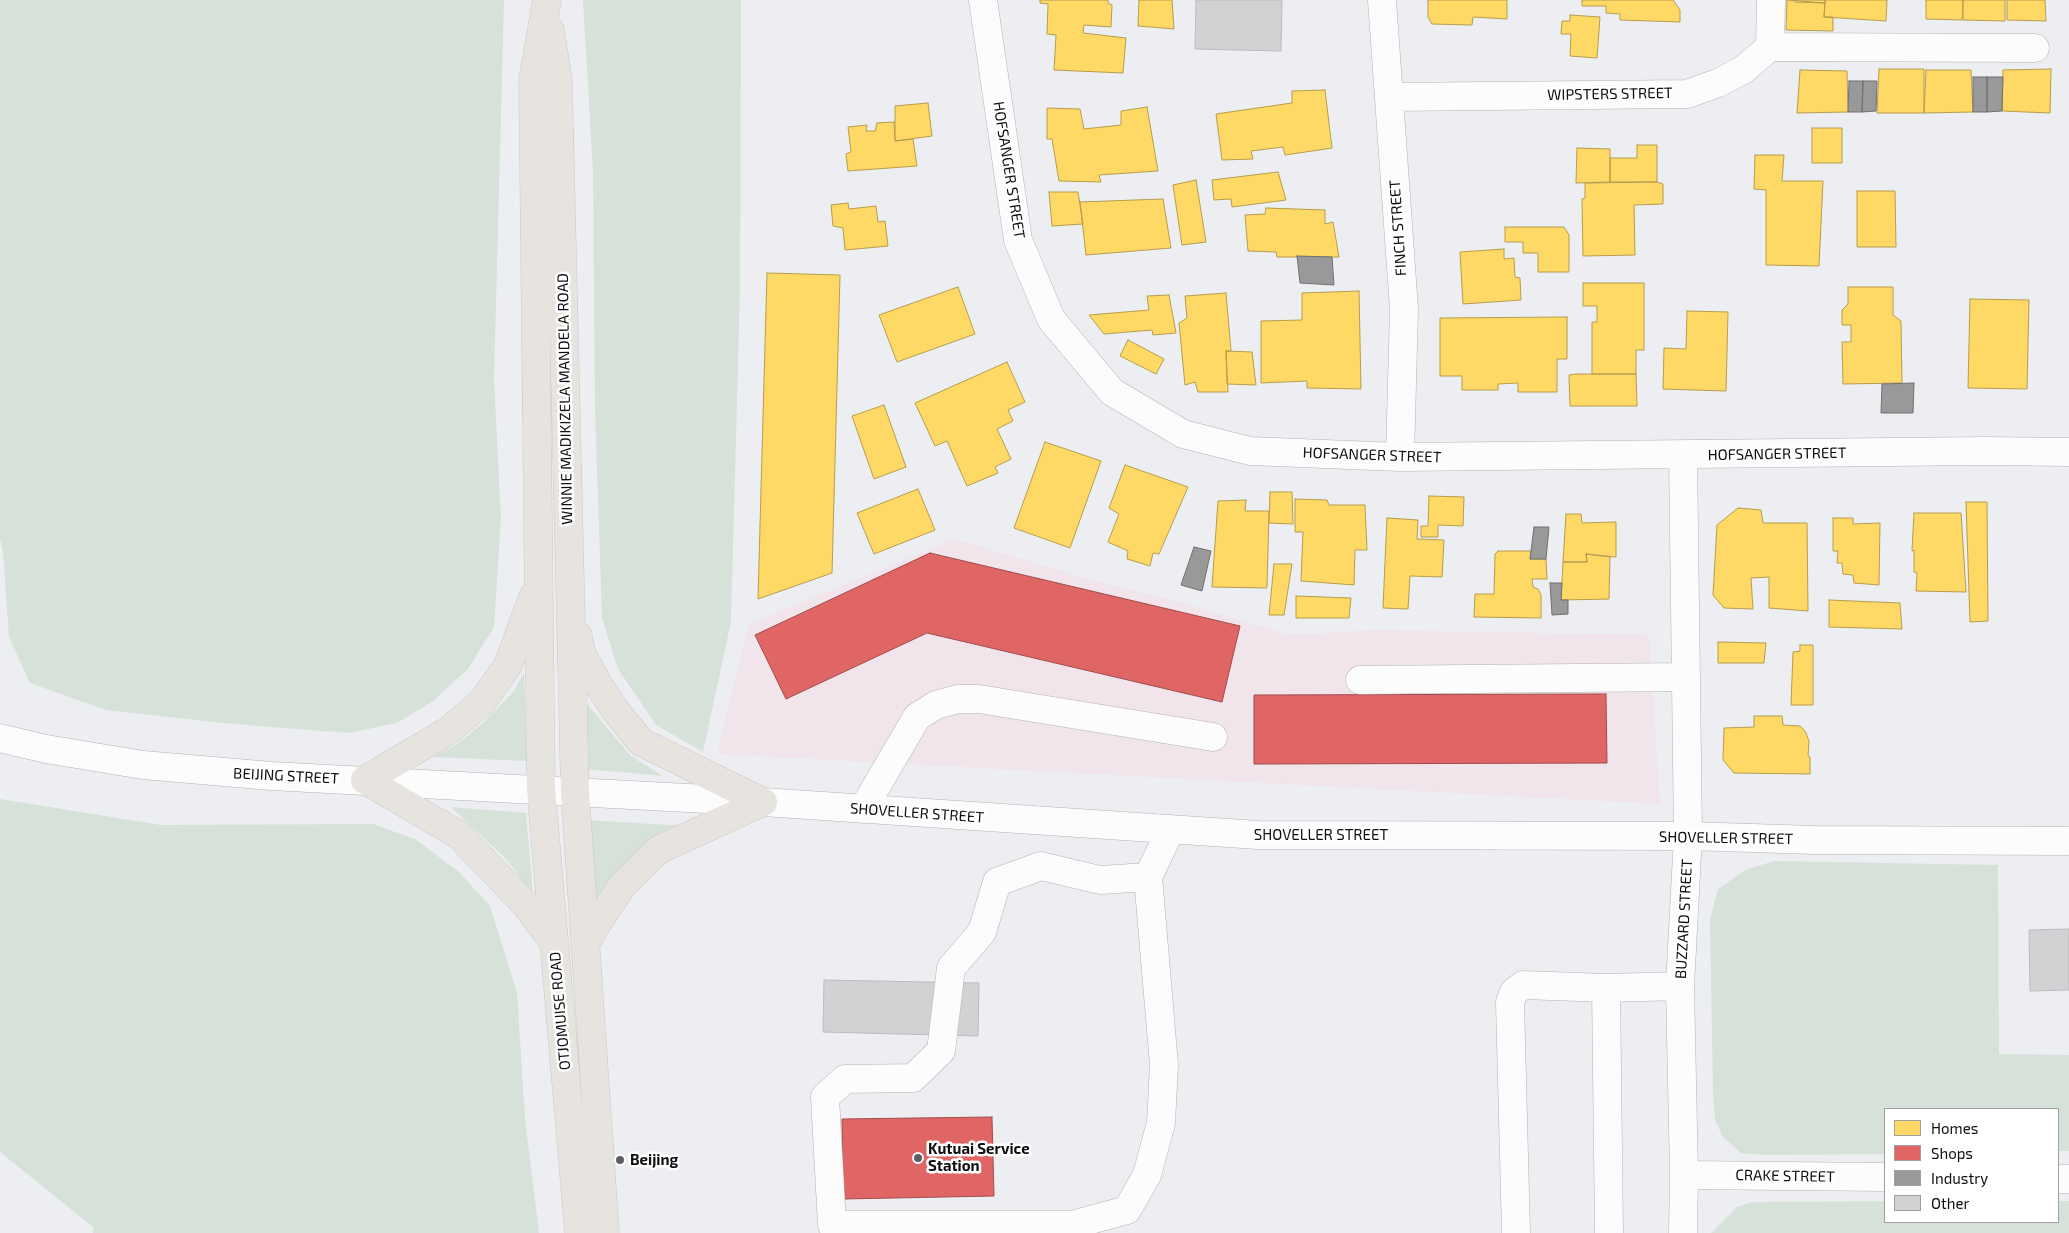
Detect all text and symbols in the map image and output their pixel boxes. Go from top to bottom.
street label: WIPSTERS STREET [1547,84,1673,104]
street label: HOFSANGER STREET [989,100,1029,240]
street label: FINCH STREET [1386,179,1410,277]
street label: WINNIE MADIKIZELA MANDELA ROAD [554,273,576,525]
street label: HOFSANGER STREET [1302,444,1442,466]
street label: HOFSANGER STREET [1707,444,1847,464]
street label: BEIJING STREET [233,764,339,788]
street label: SHOVELLER STREET [849,799,985,827]
street label: SHOVELLER STREET [1254,826,1388,844]
street label: SHOVELLER STREET [1659,828,1793,848]
street label: BUZZARD STREET [1672,859,1696,979]
street label: OTJOMUISE ROAD [546,951,574,1071]
legend [1884,1108,2059,1223]
text: Homes [1931,1119,1978,1137]
place label: Kutuai Service Station [928,1140,1030,1175]
text: Shops [1931,1144,1973,1162]
place label: Beijing [630,1151,678,1169]
marker: Kutuai Service Station [912,1152,924,1164]
marker: Beijing [614,1154,626,1166]
street label: CRAKE STREET [1735,1166,1835,1186]
text: Industry [1931,1169,1988,1187]
text: Other [1931,1194,1970,1212]

